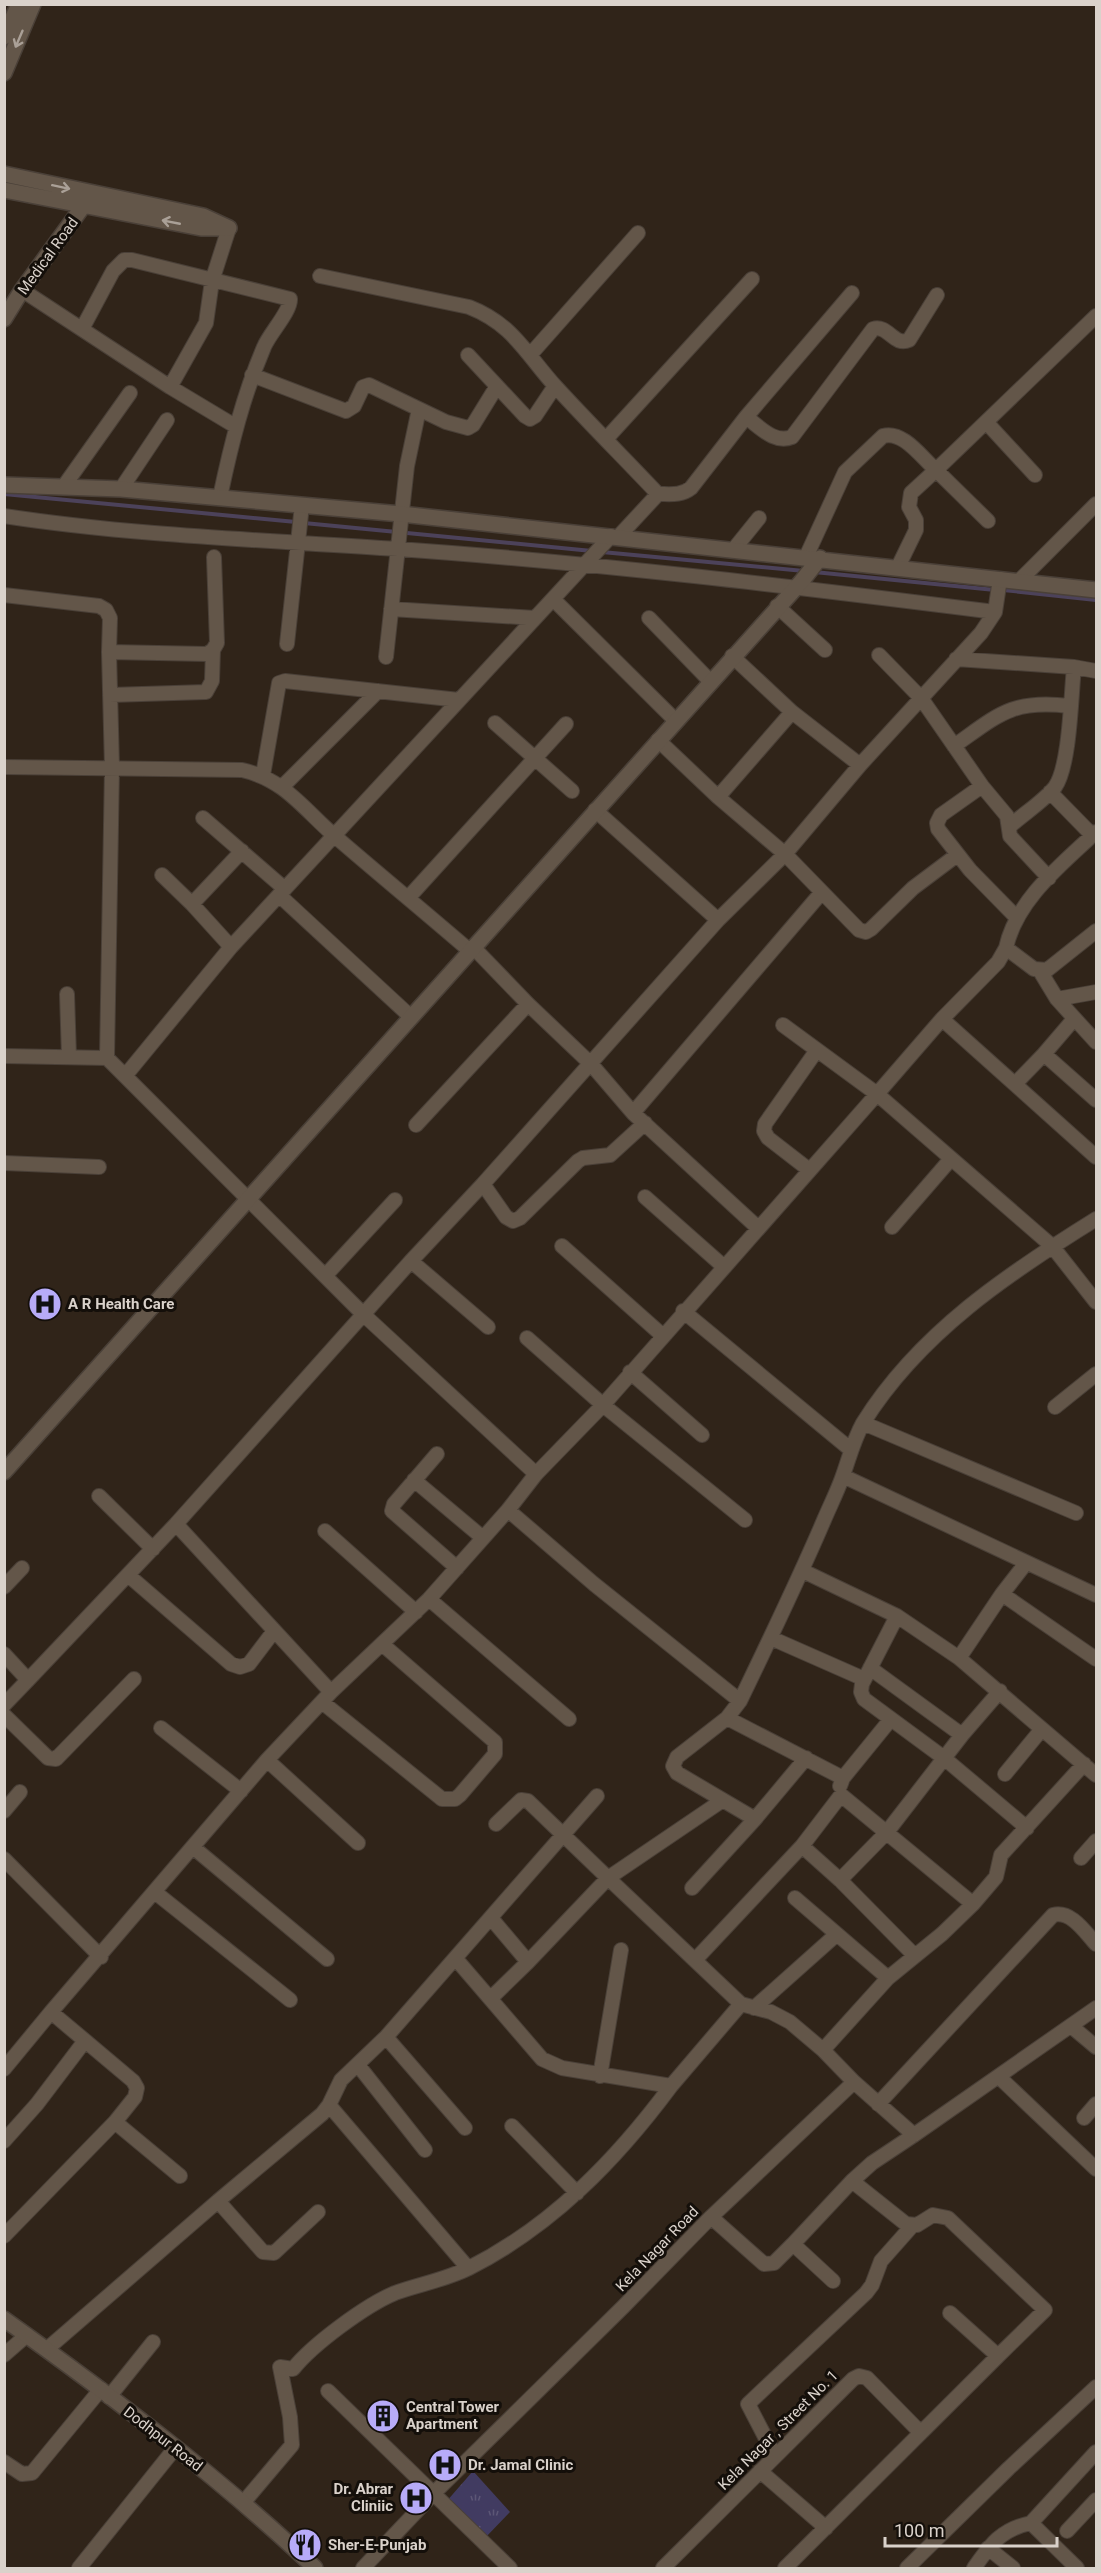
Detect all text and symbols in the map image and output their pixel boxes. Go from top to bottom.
one-way arrow [13,29,24,47]
one-way arrow [51,182,71,193]
street label: Medical Road [14,214,82,298]
one-way arrow [162,216,182,227]
hospital icon: A R Health Care [27,1286,63,1322]
place label: A R Health Care [68,1295,174,1313]
street label: Kela Nagar Road [612,2203,702,2295]
street label: Kela Nagar , Street No. 1 [714,2366,842,2494]
building icon: Central Tower Apartment [365,2398,401,2434]
place label: Central Tower Apartment [406,2398,500,2433]
street label: Dodhpur Road [120,2403,206,2475]
hospital icon: Dr. Jamal Clinic [427,2447,463,2483]
place label: Dr. Jamal Clinic [468,2456,573,2474]
place label: Dr. Abrar Cliniic [334,2480,393,2515]
hospital icon: Dr. Abrar Cliniic [398,2480,434,2516]
scale bar [885,2510,1058,2548]
text: 100 m [894,2520,945,2541]
restaurant icon: Sher-E-Punjab [287,2527,323,2563]
place label: Sher-E-Punjab [328,2536,426,2554]

